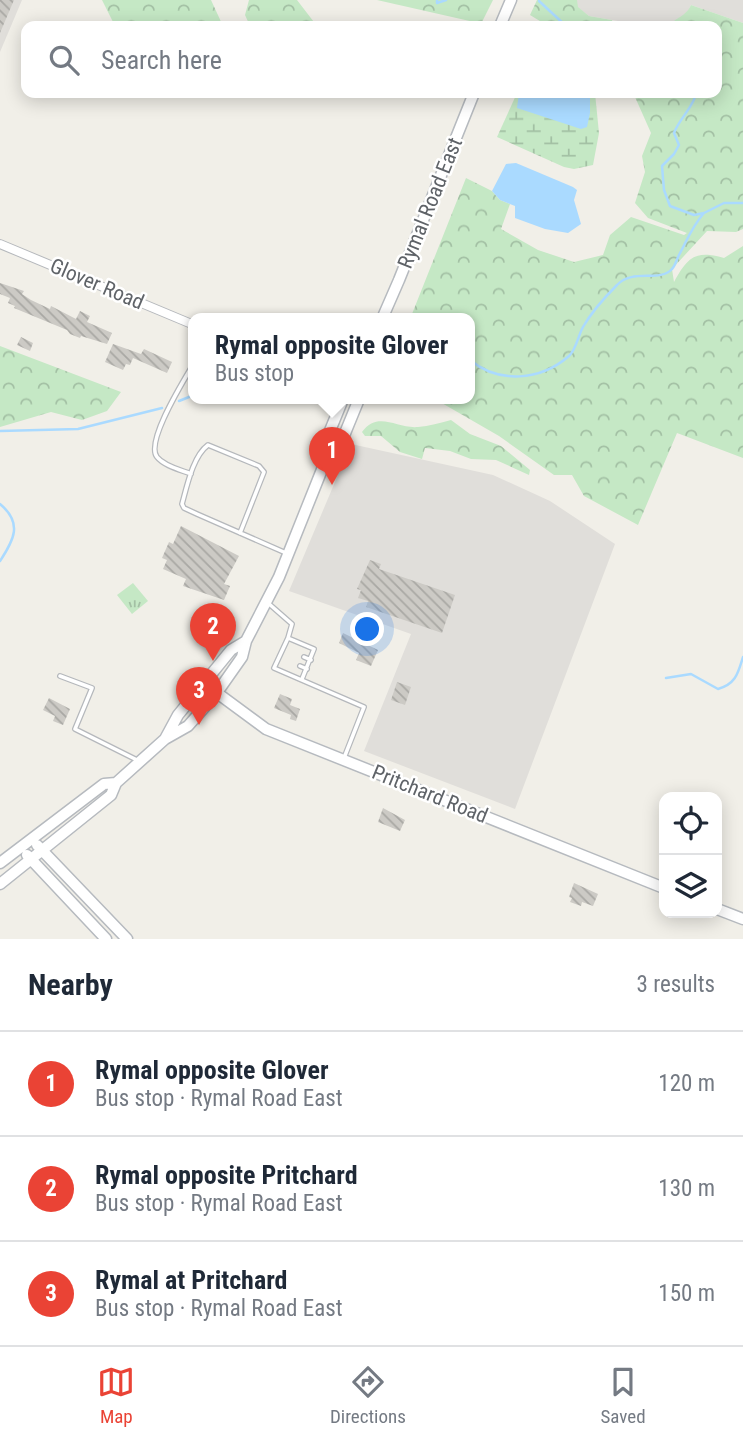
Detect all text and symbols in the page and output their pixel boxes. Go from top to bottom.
search box [21,21,722,98]
icon: search [45,41,83,79]
text: Search here [101,45,222,75]
street label: Rymal Road East [393,134,467,272]
street label: Glover Road [46,253,148,315]
popup [188,313,475,404]
text: Rymal opposite Glover [215,330,448,360]
text: Bus stop [215,360,294,387]
pin: 1 [309,427,355,485]
pin: 2 [190,603,236,661]
your location [350,612,384,646]
pin: 3 [176,667,222,725]
street label: Pritchard Road [369,760,491,828]
map controls [659,792,722,918]
button: locate [659,792,722,855]
button: layers [659,855,722,918]
text: Nearby [28,967,113,1002]
text: 3 results [637,971,715,998]
text: Rymal opposite Glover [95,1055,329,1085]
text: 1 [45,1070,57,1097]
text: 120 m [658,1070,715,1097]
text: Bus stop · Rymal Road East [95,1085,342,1112]
text: Rymal opposite Pritchard [95,1160,358,1190]
text: 2 [45,1175,57,1202]
text: 130 m [658,1175,715,1202]
text: Bus stop · Rymal Road East [95,1190,342,1217]
text: Rymal at Pritchard [95,1265,287,1295]
text: 3 [45,1280,57,1307]
text: 150 m [658,1280,715,1307]
text: Bus stop · Rymal Road East [95,1295,342,1322]
tab: Map [97,1363,135,1428]
tab: Directions [330,1363,406,1428]
tab: Saved [600,1363,646,1428]

